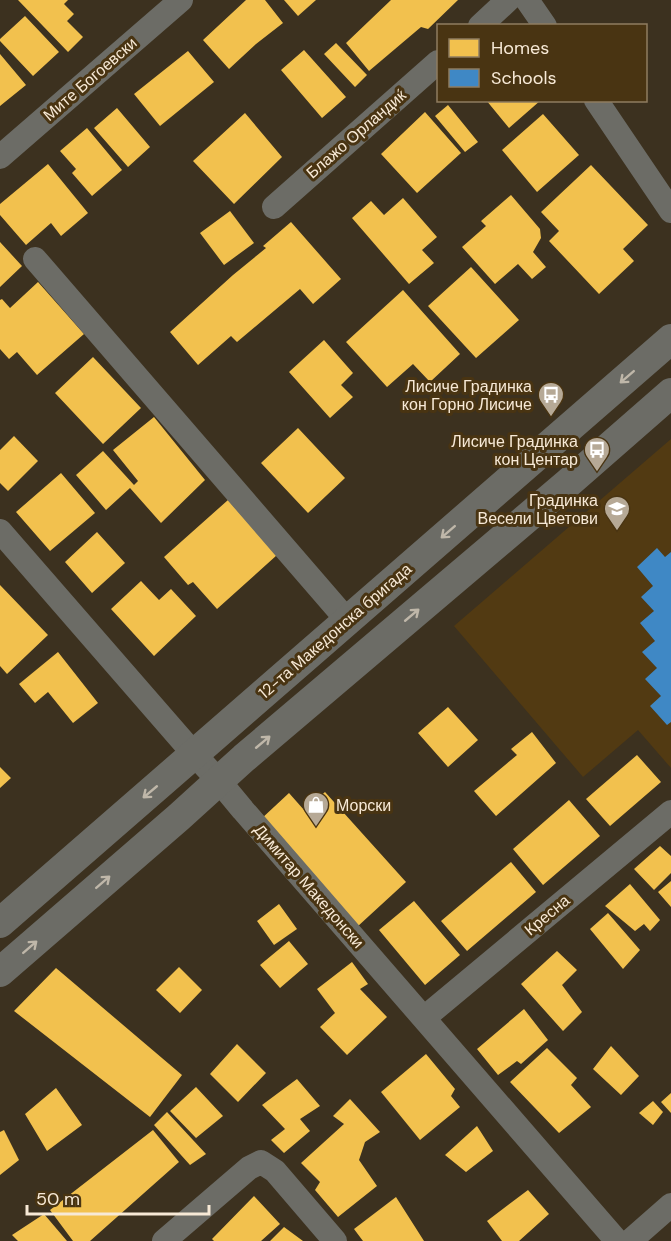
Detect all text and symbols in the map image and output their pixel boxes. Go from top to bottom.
legend [437,24,647,102]
street label: Мите Богоевски [39,33,141,125]
text: Homes [491,36,549,60]
text: Schools [491,66,556,90]
street label: Блажо Орландиќ [302,84,411,183]
one-way arrow [620,370,635,384]
place label: Лисиче Градинка кон Горно Лисиче [402,376,532,415]
bus stop icon: Лисиче Градинка кон Горно Лисиче [536,380,566,418]
place label: Лисиче Градинка кон Центар [451,431,578,470]
bus stop icon: Лисиче Градинка кон Центар [582,435,612,473]
place label: Градинка Весели Цветови [478,490,598,529]
school or university icon: Градинка Весели Цветови [602,494,632,532]
one-way arrow [440,526,456,539]
street label: 12-та Македонска бригада [254,559,416,703]
one-way arrow [404,609,420,622]
one-way arrow [255,735,270,749]
one-way arrow [143,785,158,799]
shop icon: Морски [301,790,331,828]
place label: Морски [336,795,391,816]
street label: Димитар Македонски [249,819,369,953]
one-way arrow [95,875,110,889]
street label: Кресна [520,890,574,940]
one-way arrow [21,940,37,954]
scale bar [27,1178,208,1216]
text: 50 m [36,1187,80,1211]

